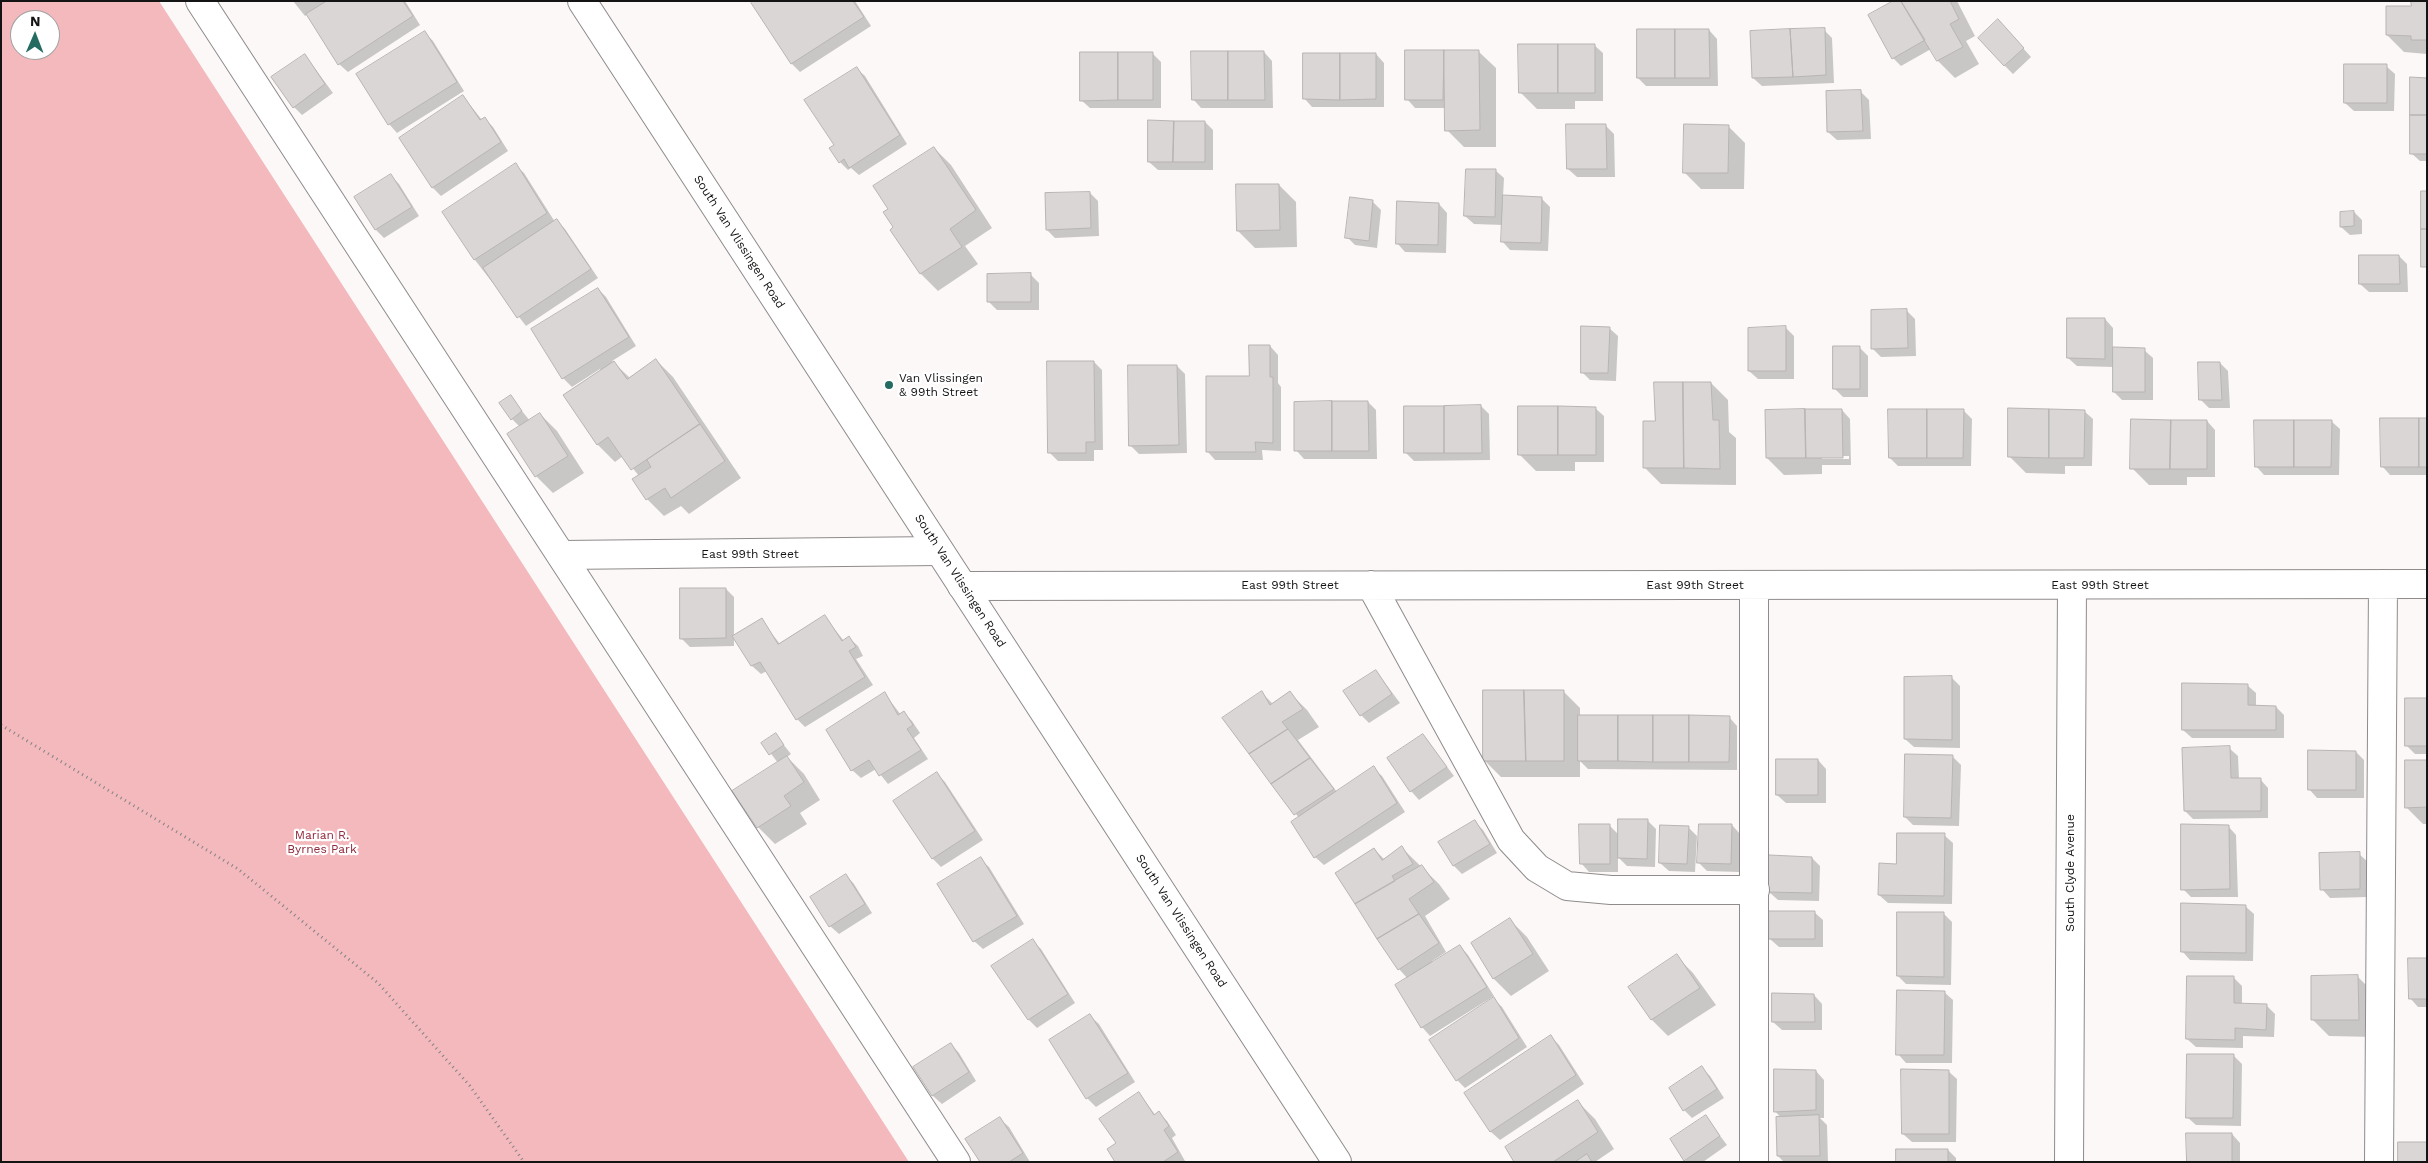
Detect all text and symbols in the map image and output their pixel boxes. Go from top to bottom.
north arrow [10,10,60,60]
text: N [30,13,41,29]
street label: South Van Vlissingen Road [690,173,788,311]
place label: Van Vlissingen & 99th Street [899,371,983,399]
marker: Van Vlissingen & 99th Street [883,379,895,391]
street label: South Van Vlissingen Road [911,512,1009,650]
street label: East 99th Street [701,547,799,561]
street label: East 99th Street [1241,578,1339,592]
street label: East 99th Street [1646,578,1744,592]
street label: East 99th Street [2051,578,2149,592]
street label: South Clyde Avenue [2063,814,2077,932]
park label: Marian R. Byrnes Park [287,828,357,856]
street label: South Van Vlissingen Road [1132,852,1230,990]

